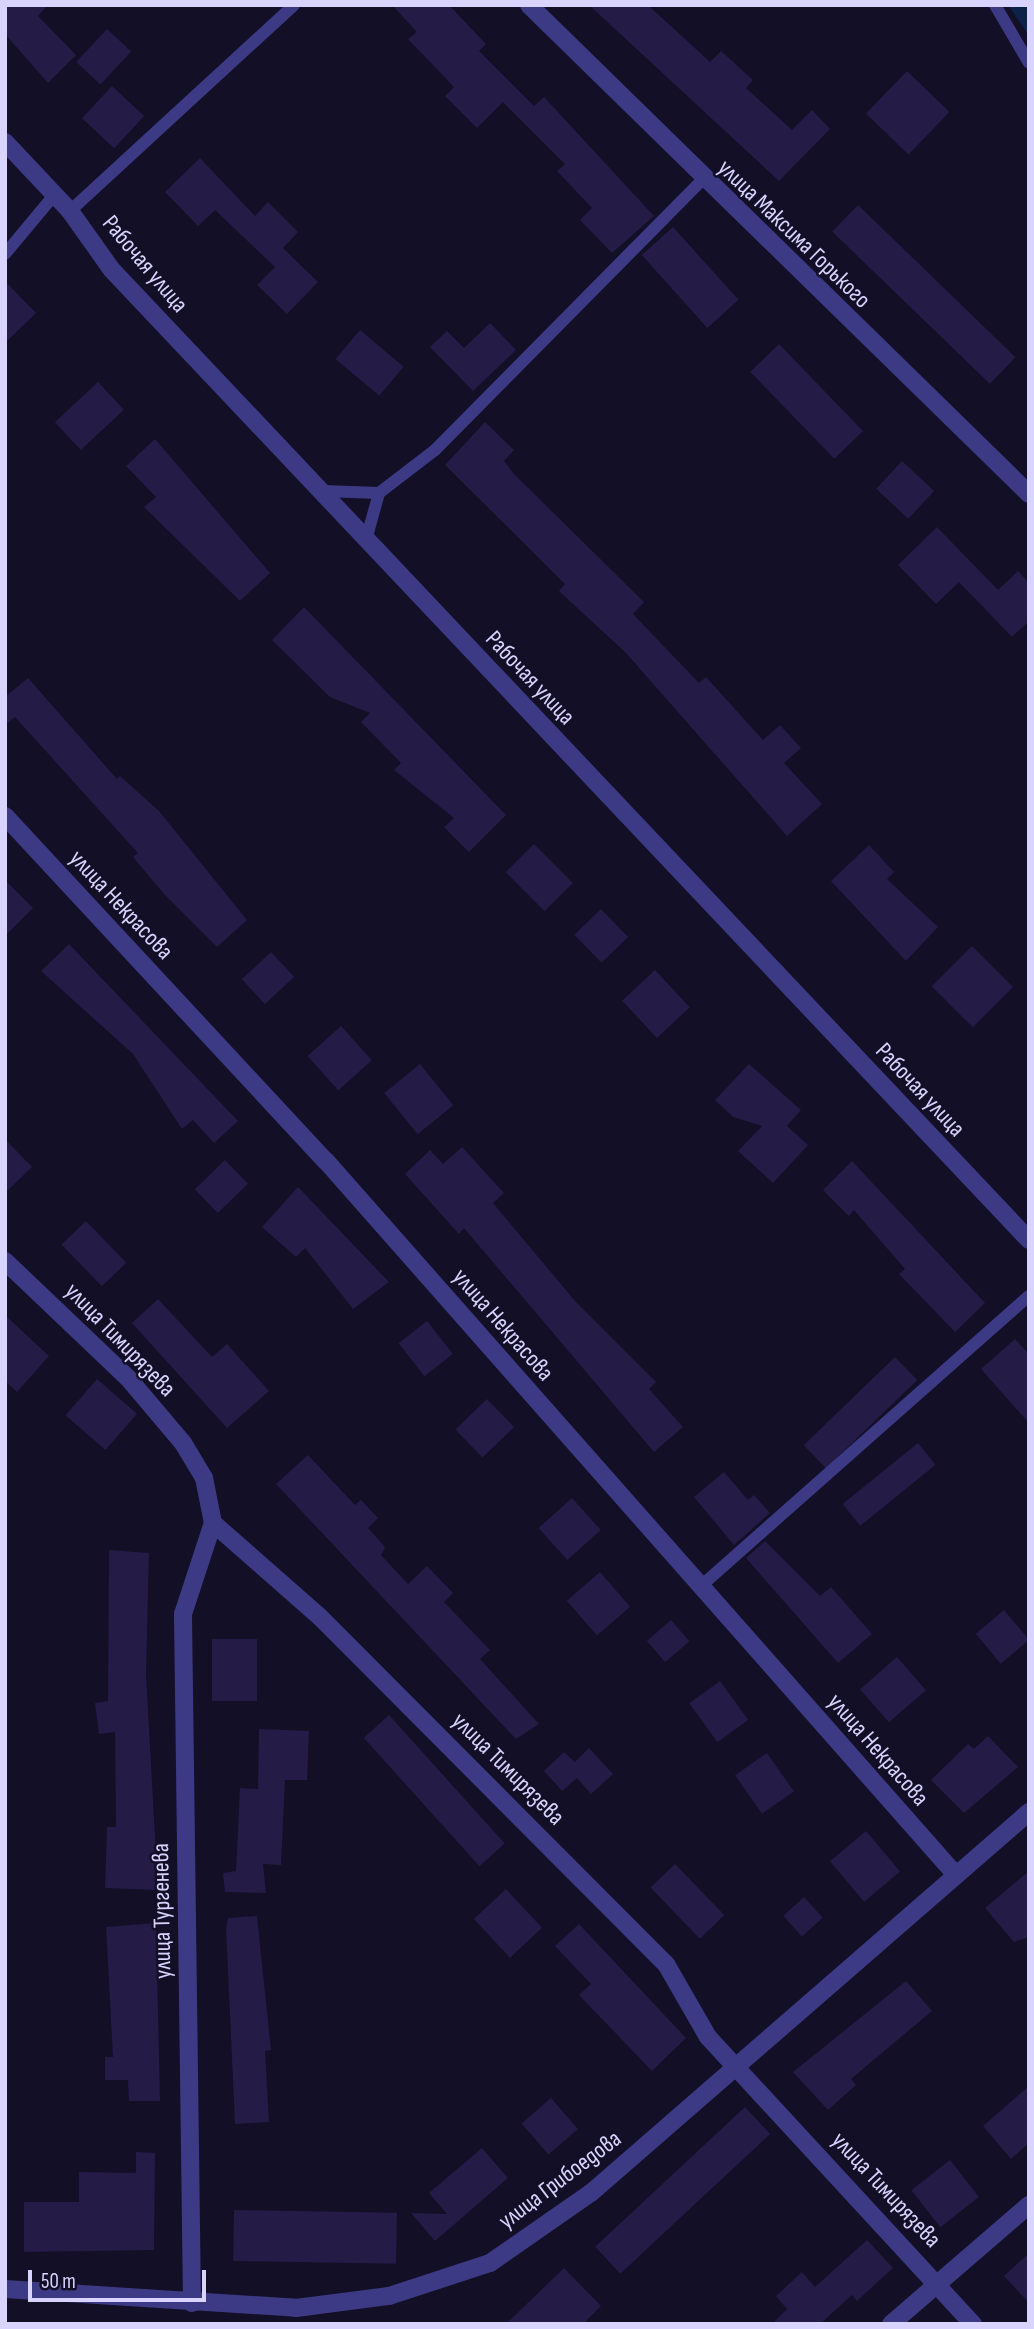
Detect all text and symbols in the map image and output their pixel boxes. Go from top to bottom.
street label: улица Максима Горького [712,154,876,314]
street label: Рабочая улица [96,210,194,318]
street label: Рабочая улица [479,625,581,731]
street label: улица Некрасова [63,844,179,966]
street label: Рабочая улица [869,1037,971,1143]
street label: улица Некрасова [446,1263,560,1387]
street label: улица Тимирязева [58,1277,182,1403]
street label: улица Некрасова [821,1688,935,1812]
street label: улица Тимирязева [446,1707,570,1831]
street label: улица Тургенева [146,1843,178,1979]
street label: улица Грибоедова [493,2124,627,2236]
street label: улица Тимирязева [825,2126,947,2254]
scale bar [32,2256,210,2300]
text: 50 m [41,2269,76,2294]

